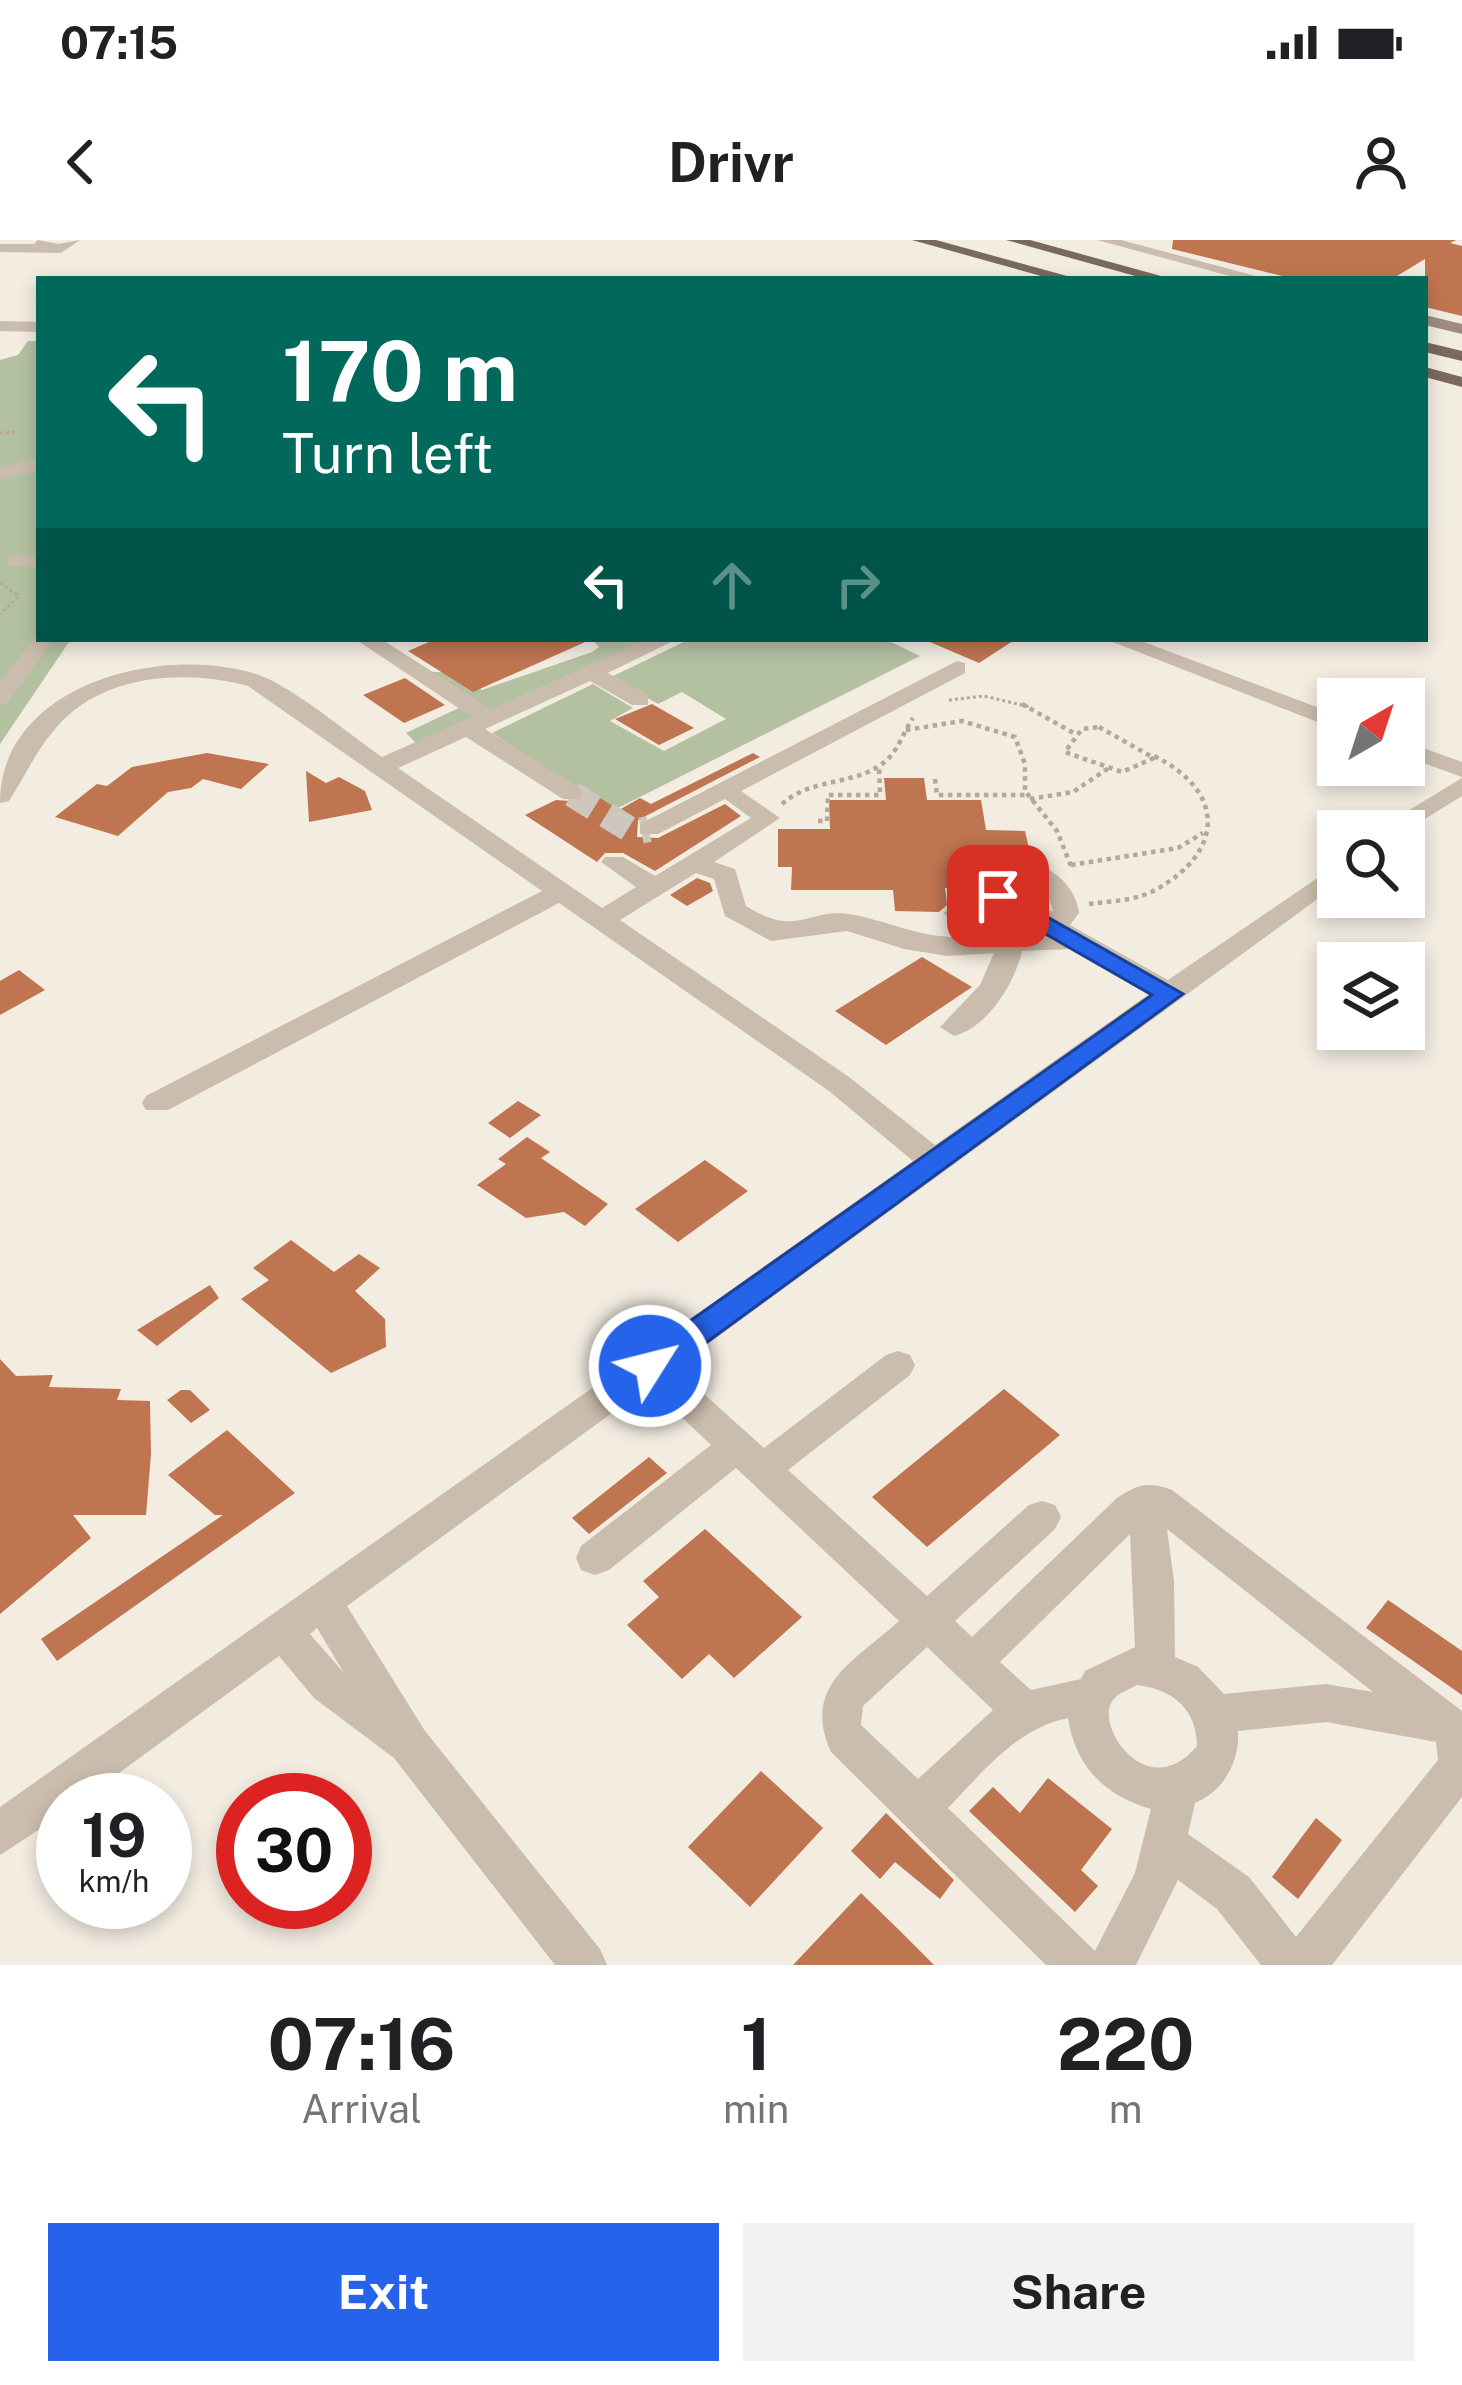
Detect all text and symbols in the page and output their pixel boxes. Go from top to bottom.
text: 07:15 [60,16,178,69]
icon: back [48,129,114,195]
icon: person [1348,129,1414,195]
text: Drivr [668,131,794,194]
text: 170 m [282,321,518,420]
icon: left [84,324,240,480]
text: Turn left [282,422,493,485]
icon: left [573,552,639,618]
icon: ahead [699,552,765,618]
icon: right [825,552,891,618]
north arrow [1317,678,1425,786]
map controls [1317,678,1425,1050]
button: search [1317,810,1425,918]
pin [947,845,1049,947]
icon: arrive [965,863,1031,929]
button: layers [1317,942,1425,1050]
position arrow [587,1303,713,1429]
speed limit sign: 30 [216,1773,372,1929]
text: 19 [81,1800,147,1871]
text: km/h [79,1863,149,1899]
text: 07:16 [267,2002,456,2086]
text: 1 [741,2002,771,2086]
text: 220 [1057,2002,1194,2086]
text: Arrival [301,2086,422,2132]
text: min [723,2086,789,2132]
text: m [1109,2086,1142,2132]
button: Exit [48,2223,719,2361]
button: Share [743,2223,1414,2361]

